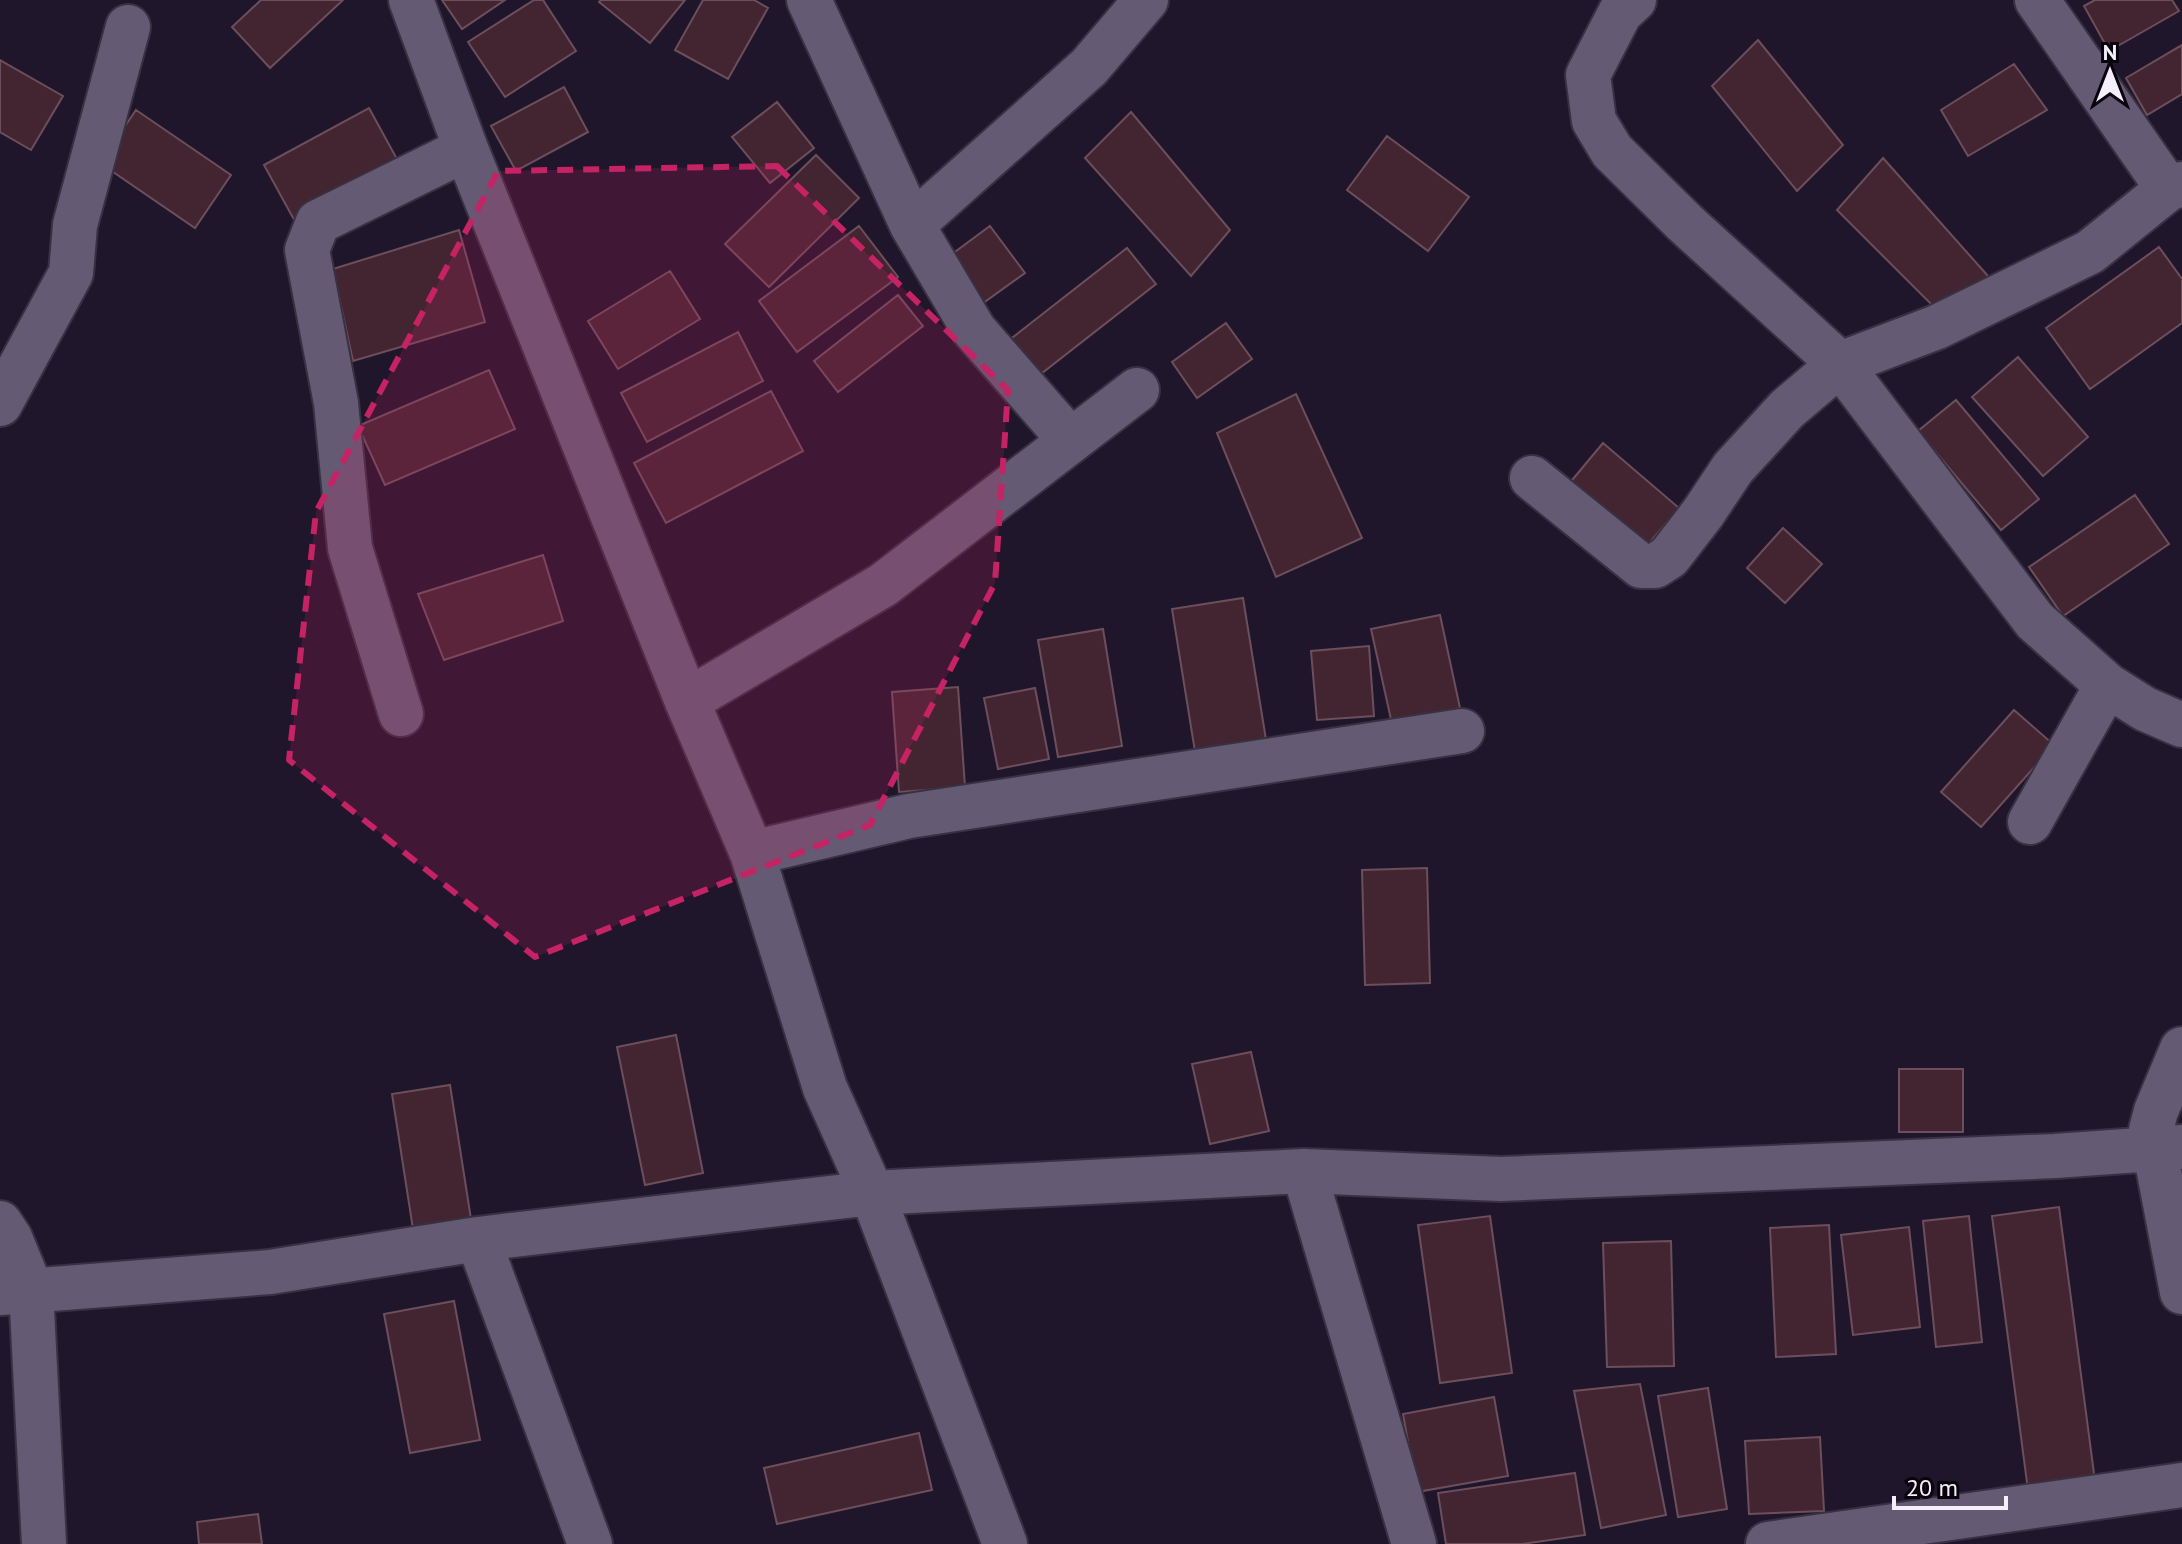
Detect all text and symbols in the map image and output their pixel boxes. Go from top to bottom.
north arrow [2070,32,2150,112]
text: N [2103,38,2117,66]
scale bar [1894,1460,2006,1510]
text: 20 m [1906,1472,1958,1503]

